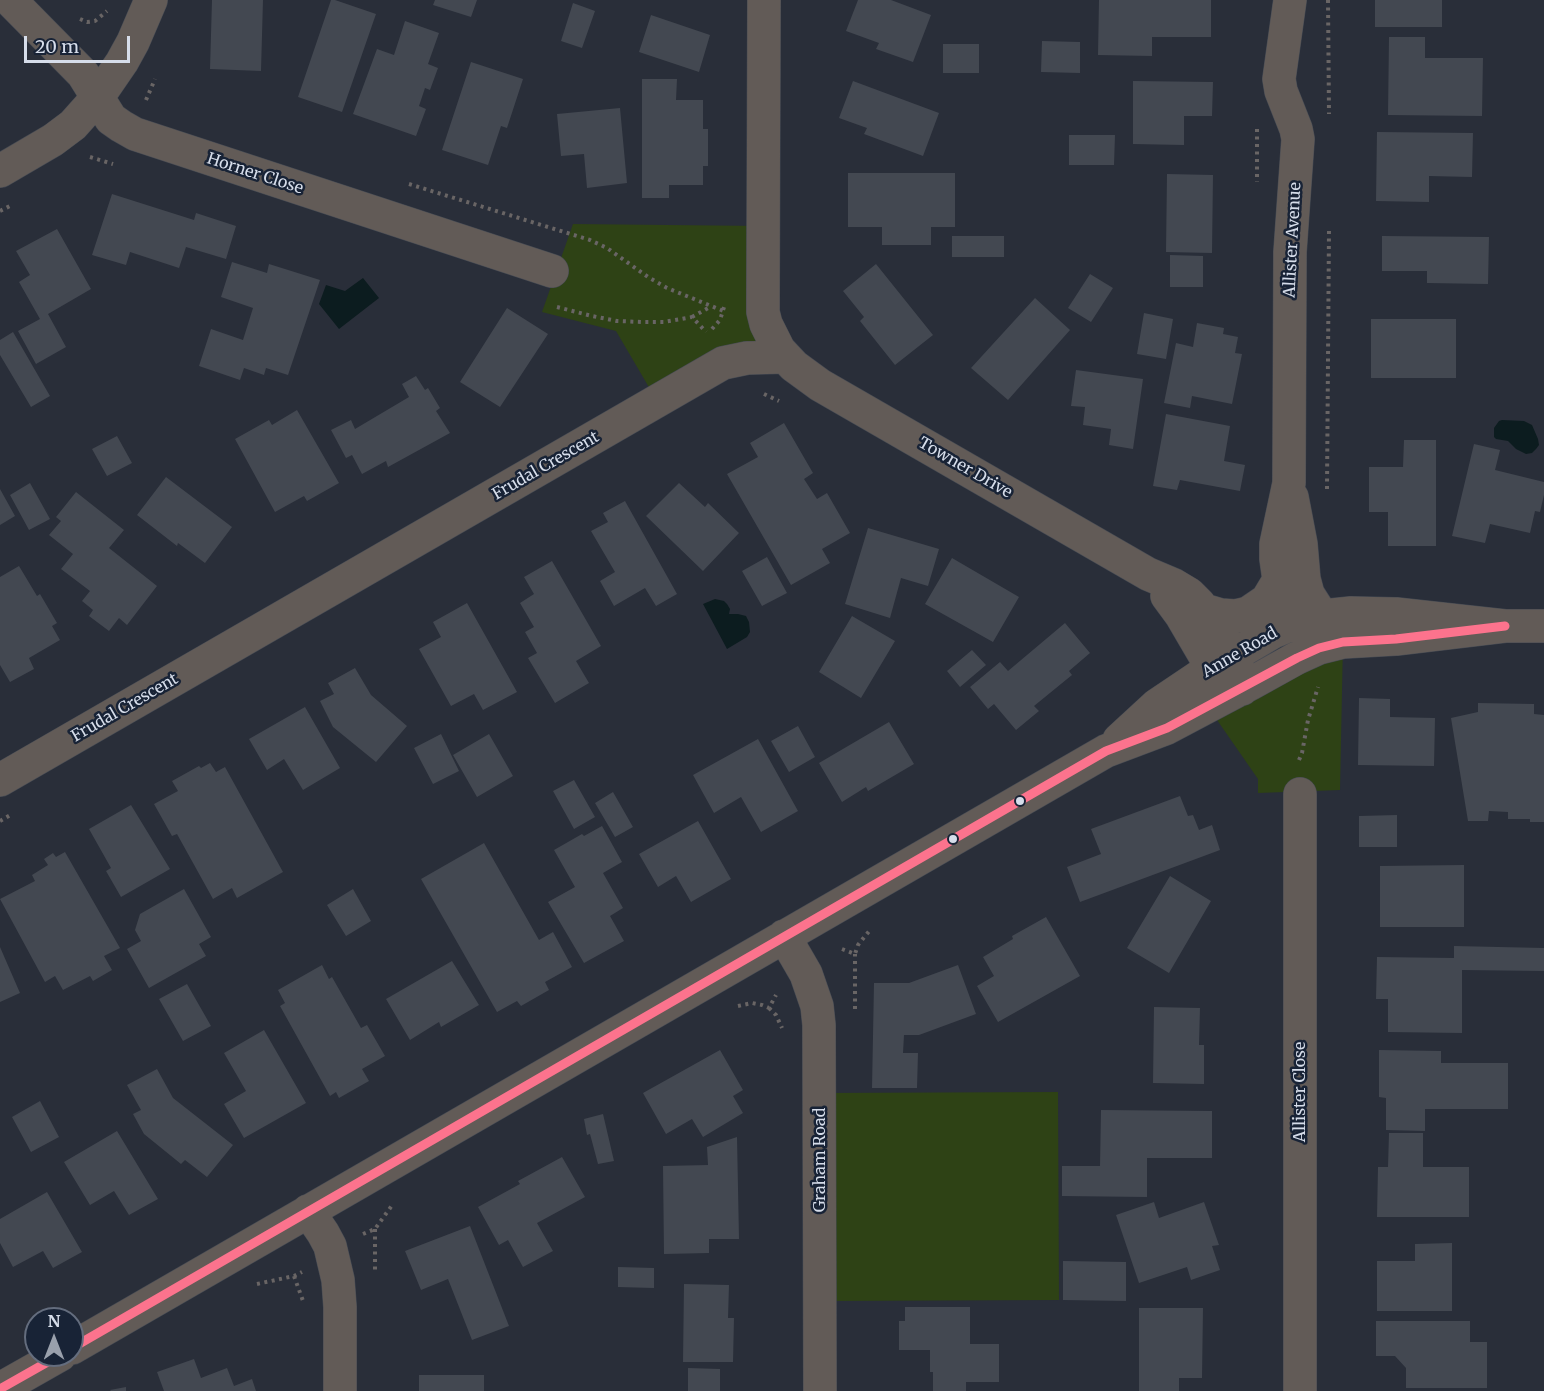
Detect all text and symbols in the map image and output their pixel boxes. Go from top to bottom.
scale bar [27,24,134,62]
text: 20 m [35,35,79,58]
street label: Horner Close [205,149,305,199]
street label: Allister Avenue [1280,182,1306,298]
street label: Frudal Crescent [489,428,603,504]
street label: Towner Drive [915,433,1015,503]
street label: Anne Road [1199,624,1281,682]
street label: Frudal Crescent [68,670,182,746]
unlabelled marker [1014,795,1026,807]
unlabelled marker [947,833,959,845]
street label: Allister Close [1290,1042,1310,1142]
street label: Graham Road [810,1108,830,1212]
north arrow [24,1307,84,1367]
text: N [48,1311,60,1331]

